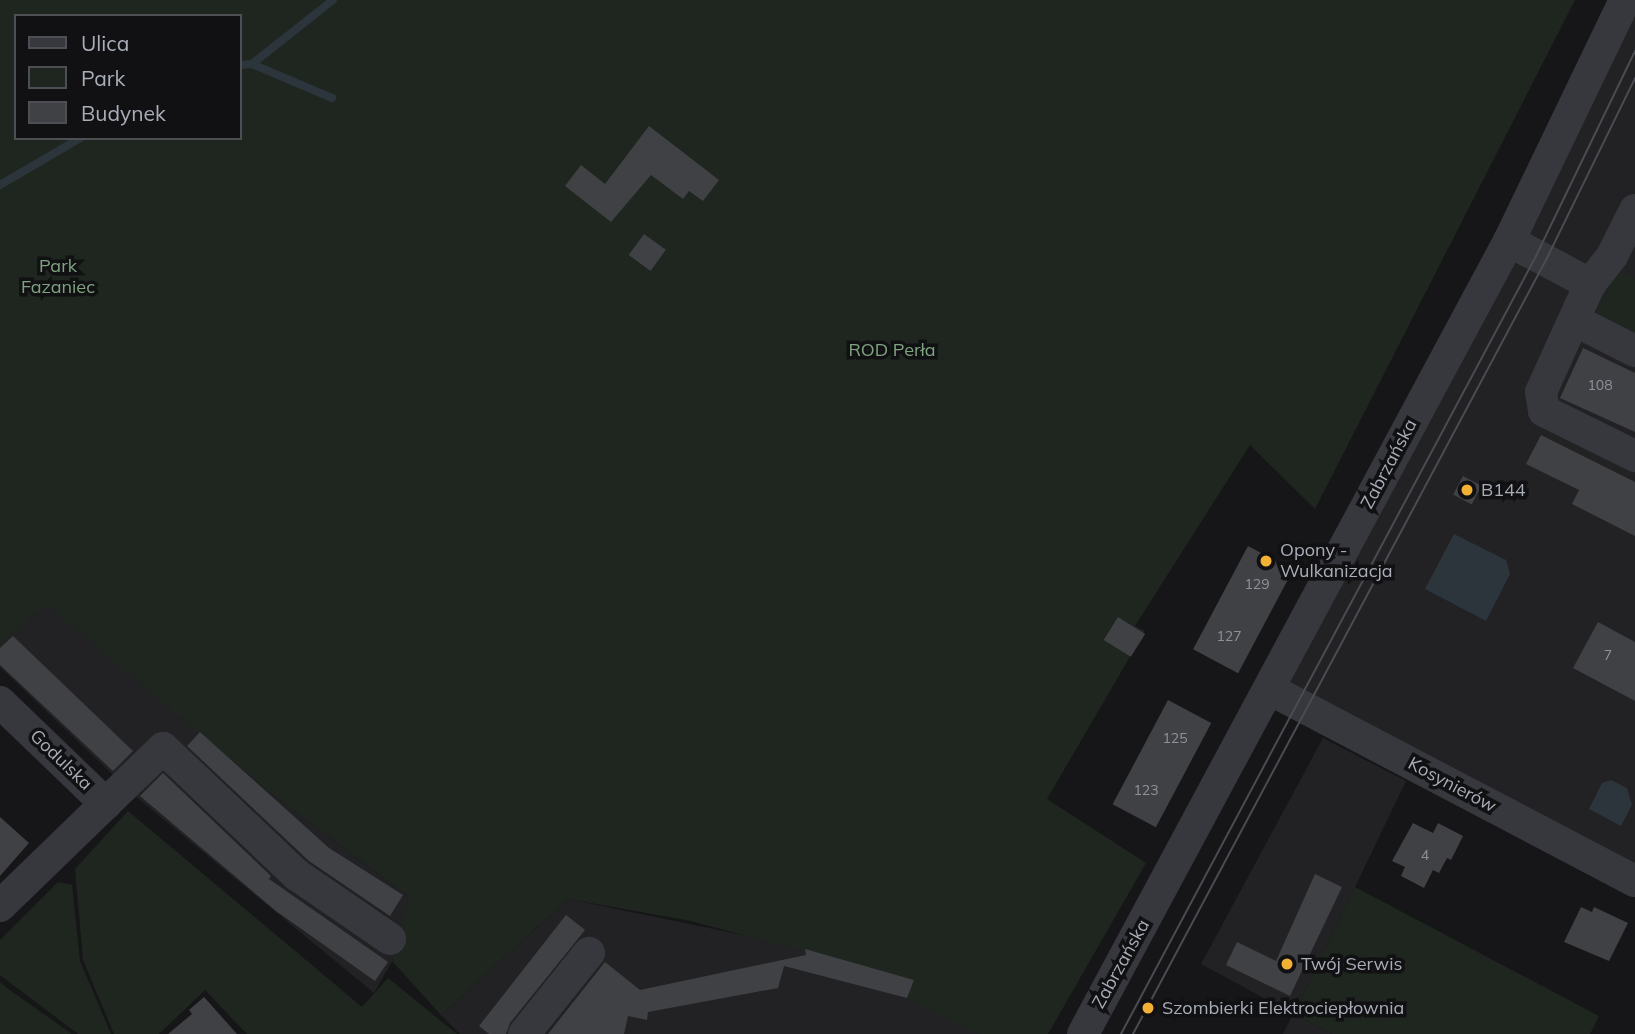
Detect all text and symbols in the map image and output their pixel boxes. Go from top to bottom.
legend [14,14,242,140]
text: Ulica [81,30,129,56]
text: Park [81,65,125,91]
text: Budynek [81,100,166,126]
park label: Park Fazaniec [21,256,95,298]
park label: ROD Perła [848,339,936,361]
house number: 108 [1587,377,1613,393]
street label: Zabrzańska [1356,416,1422,512]
place label: B144 [1481,479,1526,501]
marker: B144 [1459,482,1475,498]
place label: Opony - Wulkanizacja [1280,540,1393,582]
marker: Opony - Wulkanizacja [1258,553,1274,569]
house number: 129 [1244,576,1270,592]
house number: 127 [1216,628,1242,644]
house number: 7 [1604,647,1612,663]
street label: Godulska [26,725,96,795]
house number: 125 [1162,730,1188,746]
street label: Kosynierów [1404,753,1500,817]
house number: 123 [1133,782,1159,798]
house number: 4 [1421,847,1429,863]
street label: Zabrzańska [1088,916,1154,1012]
place label: Twój Serwis [1301,953,1402,975]
marker: Twój Serwis [1279,956,1295,972]
place label: Szombierki Elektrociepłownia [1162,997,1404,1019]
marker: Szombierki Elektrociepłownia [1140,1000,1156,1016]

